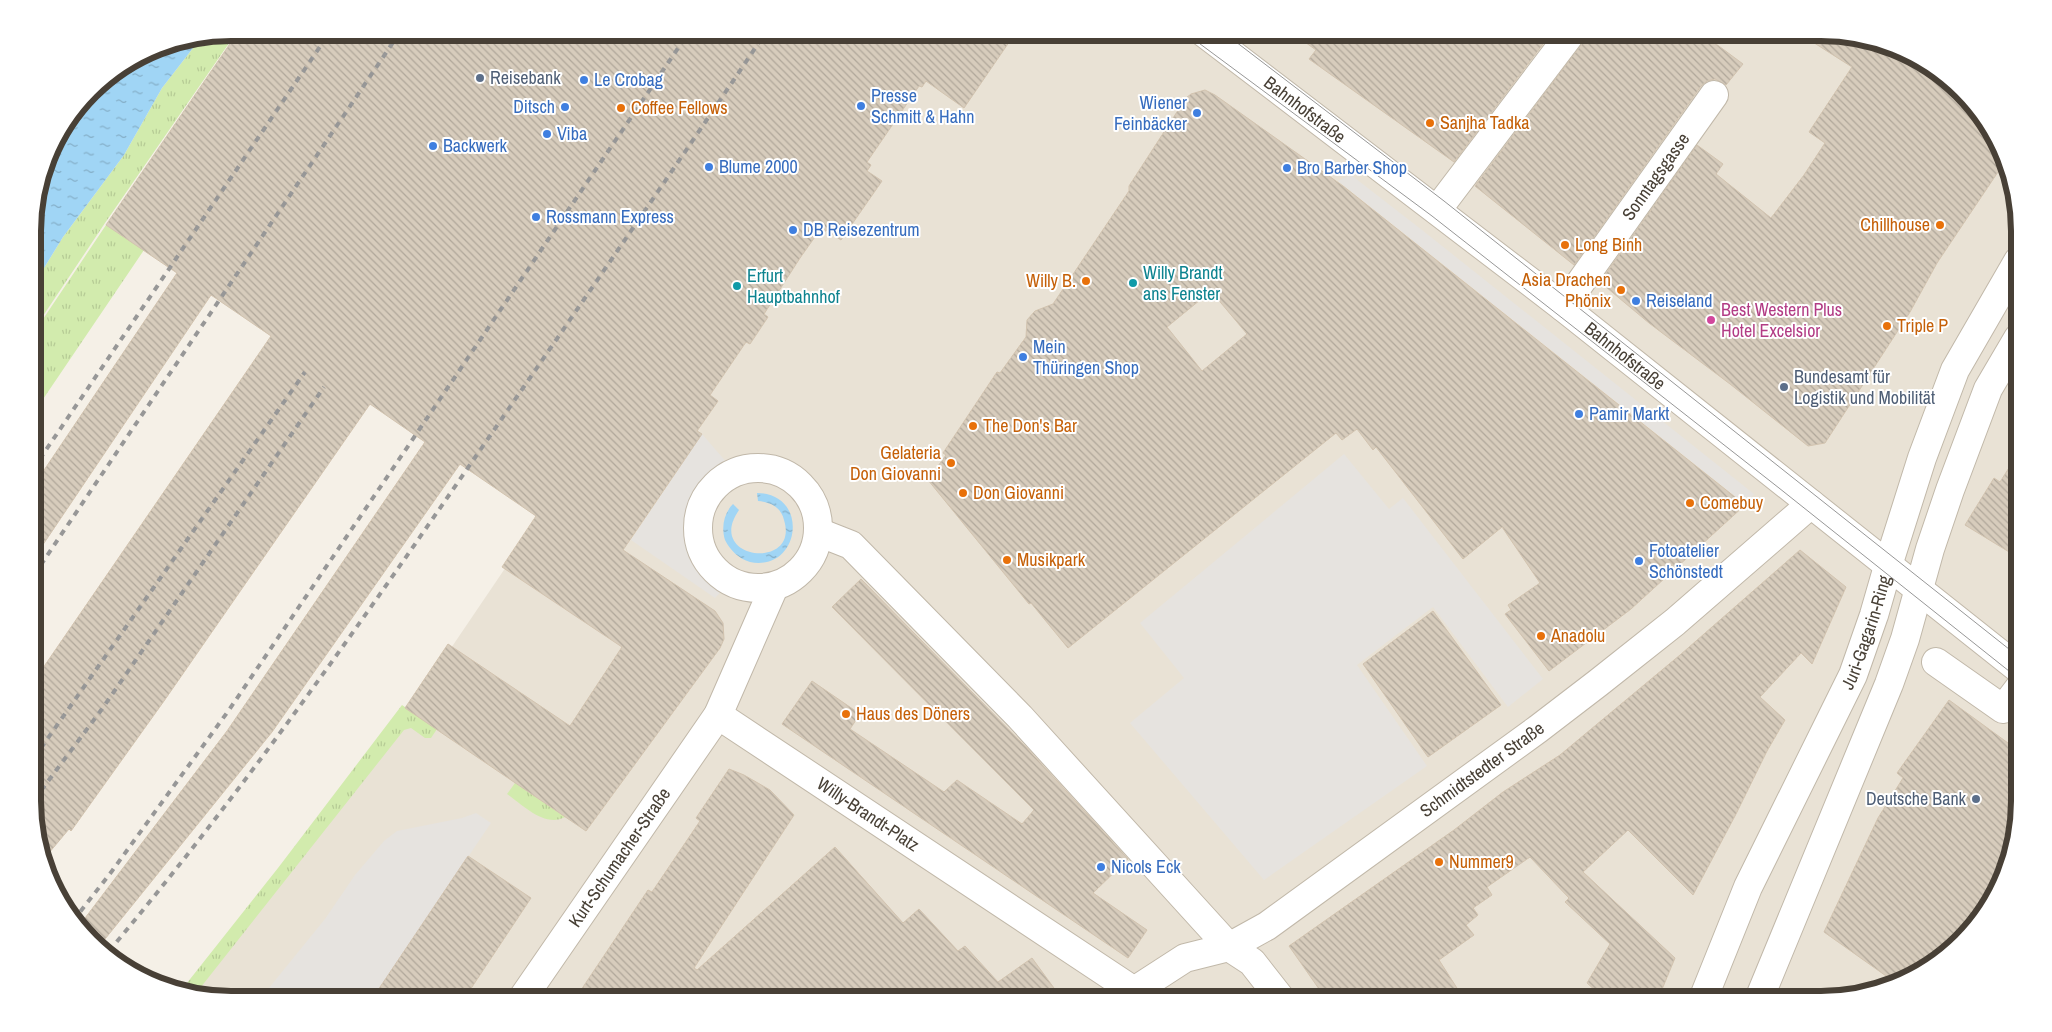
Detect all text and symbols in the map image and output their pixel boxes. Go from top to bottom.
place label: Reisebank [490,65,561,90]
place label: Le Crobag [594,67,664,92]
street label: Bahnhofstraße [1259,70,1351,149]
marker: Reisebank [474,72,486,84]
marker: Le Crobag [578,74,590,86]
place label: Presse Schmitt & Hahn [871,83,974,129]
place label: Wiener Feinbäcker [1114,90,1187,136]
place label: Ditsch [513,94,555,119]
place label: Coffee Fellows [631,95,728,120]
marker: Presse Schmitt & Hahn [855,100,867,112]
marker: Ditsch [559,101,571,113]
marker: Coffee Fellows [615,102,627,114]
marker: Wiener Feinbäcker [1191,107,1203,119]
place label: Sanjha Tadka [1440,110,1529,135]
marker: Sanjha Tadka [1424,117,1436,129]
place label: Viba [557,121,587,146]
marker: Viba [541,128,553,140]
street label: Sonntagsgasse [1616,128,1695,225]
place label: Backwerk [443,133,508,158]
marker: Backwerk [427,140,439,152]
place label: Blume 2000 [719,154,798,179]
place label: Bro Barber Shop [1297,155,1407,180]
marker: Blume 2000 [703,161,715,173]
marker: Bro Barber Shop [1281,162,1293,174]
place label: Rossmann Express [546,204,674,229]
marker: Rossmann Express [530,211,542,223]
place label: Chillhouse [1860,212,1930,237]
place label: DB Reisezentrum [803,217,919,242]
marker: Chillhouse [1934,219,1946,231]
marker: DB Reisezentrum [787,224,799,236]
place label: Long Binh [1575,232,1642,257]
marker: Long Binh [1559,239,1571,251]
place label: Willy Brandt ans Fenster [1143,260,1223,306]
place label: Erfurt Hauptbahnhof [747,263,841,309]
place label: Asia Drachen Phönix [1521,267,1612,313]
place label: Willy B. [1026,268,1076,293]
marker: Willy B. [1080,275,1092,287]
marker: Willy Brandt ans Fenster [1127,277,1139,289]
marker: Erfurt Hauptbahnhof [731,280,743,292]
marker: Asia Drachen Phönix [1615,284,1627,296]
place label: Reiseland [1646,288,1712,313]
marker: Reiseland [1630,295,1642,307]
place label: Best Western Plus Hotel Excelsior [1721,297,1842,343]
place label: Triple P [1897,313,1948,338]
marker: Best Western Plus Hotel Excelsior [1705,314,1717,326]
street label: Bahnhofstraße [1579,316,1671,396]
marker: Triple P [1881,320,1893,332]
place label: Mein Thüringen Shop [1033,334,1139,380]
marker: Mein Thüringen Shop [1017,351,1029,363]
place label: Bundesamt für Logistik und Mobilität [1794,364,1935,410]
marker: Bundesamt für Logistik und Mobilität [1778,381,1790,393]
place label: Pamir Markt [1589,401,1669,426]
marker: Pamir Markt [1573,408,1585,420]
place label: The Don's Bar [983,413,1077,438]
marker: The Don's Bar [967,420,979,432]
place label: Gelateria Don Giovanni [850,440,941,486]
marker: Gelateria Don Giovanni [945,457,957,469]
place label: Don Giovanni [973,480,1064,505]
marker: Don Giovanni [957,487,969,499]
place label: Comebuy [1700,490,1764,515]
marker: Comebuy [1684,497,1696,509]
place label: Fotoatelier Schönstedt [1649,538,1723,584]
place label: Musikpark [1017,547,1086,572]
marker: Musikpark [1001,554,1013,566]
marker: Fotoatelier Schönstedt [1633,555,1645,567]
street label: Juri-Gagarin-Ring [1835,572,1897,694]
place label: Anadolu [1550,623,1605,648]
marker: Anadolu [1535,630,1547,642]
place label: Haus des Döners [856,701,970,726]
marker: Haus des Döners [840,708,852,720]
street label: Schmidtstedter Straße [1415,716,1549,823]
street label: Willy-Brandt-Platz [812,771,924,857]
street label: Kurt-Schumacher-Straße [562,782,676,932]
place label: Deutsche Bank [1866,786,1967,811]
marker: Deutsche Bank [1970,793,1982,805]
place label: Nummer9 [1449,849,1514,874]
place label: Nicols Eck [1111,854,1181,879]
marker: Nummer9 [1433,856,1445,868]
marker: Nicols Eck [1095,861,1107,873]

